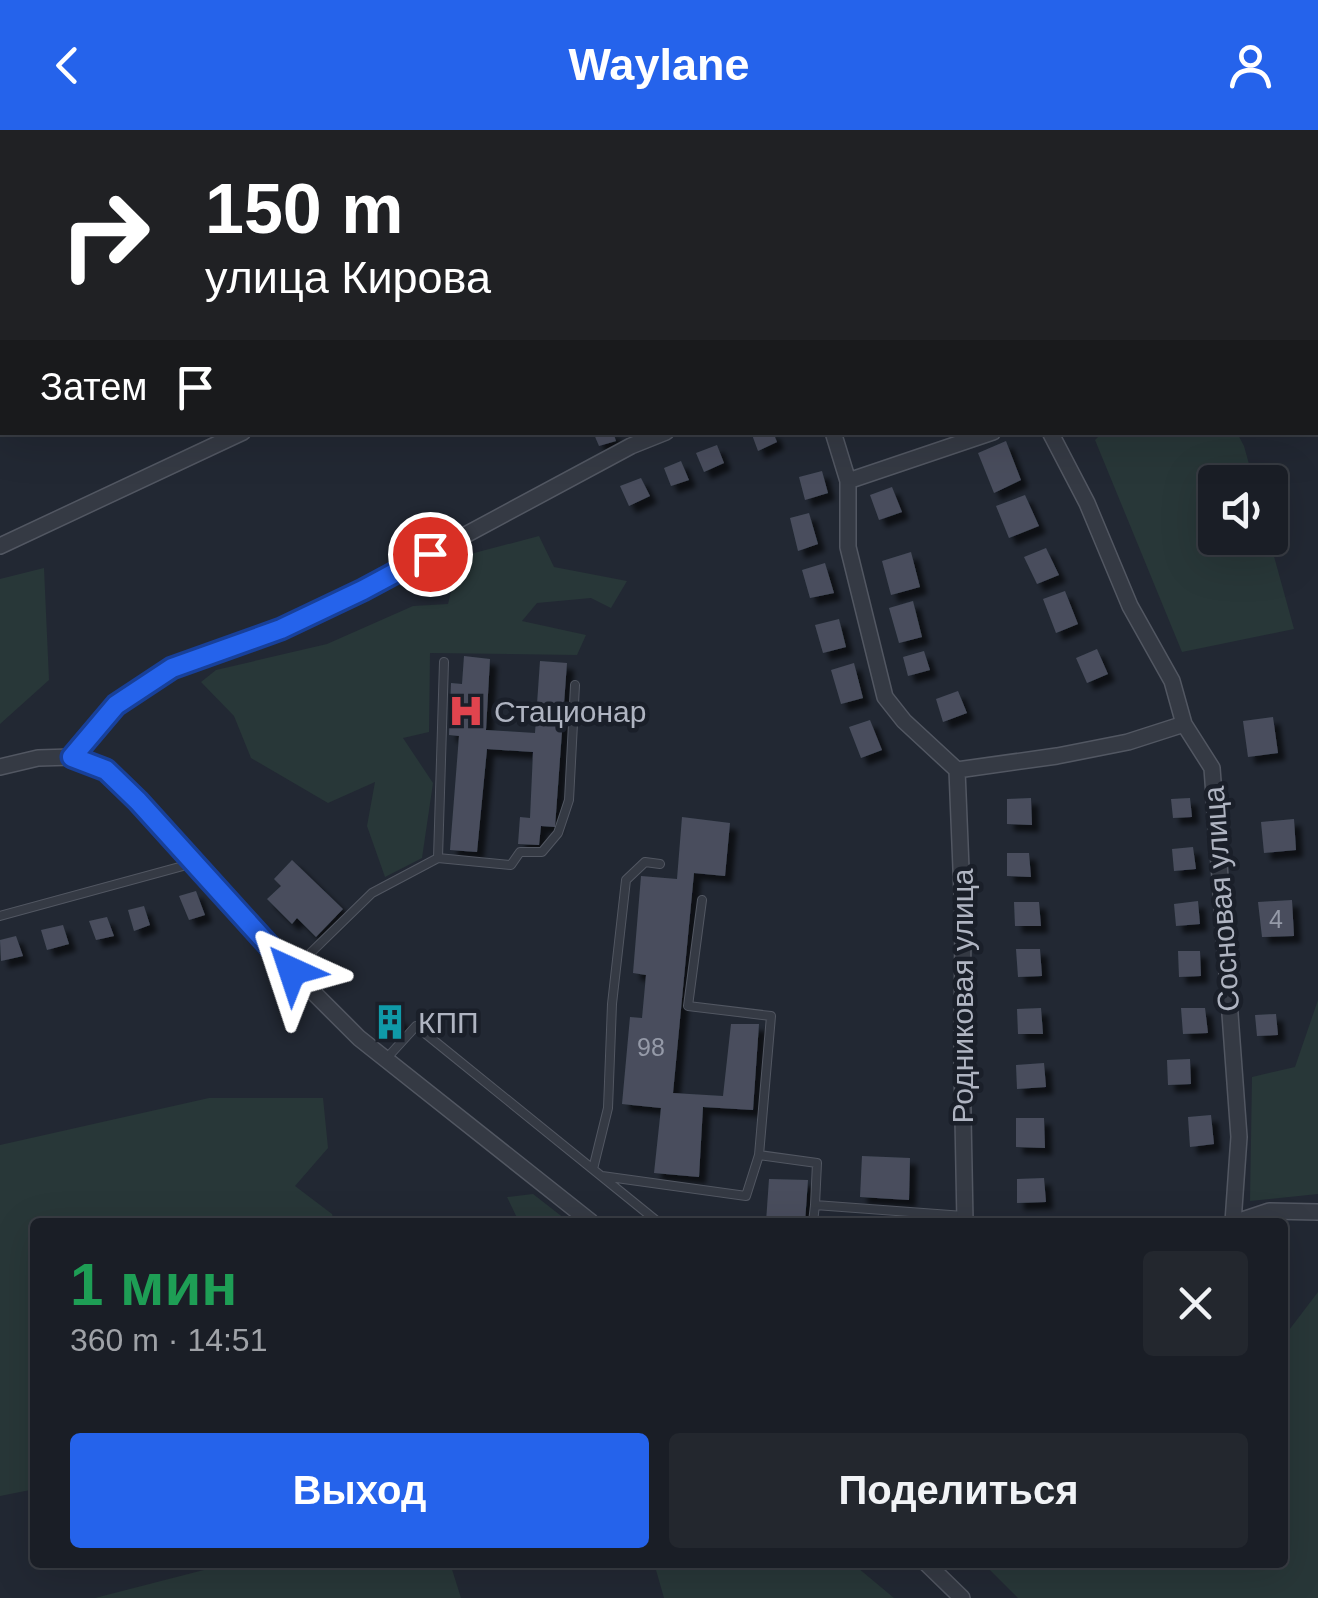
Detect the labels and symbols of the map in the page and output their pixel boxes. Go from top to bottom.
pin [388,512,473,597]
hospital icon: Стационар [447,692,485,730]
place label: Стационар [494,695,646,728]
street label: Сосновая улица [1197,785,1245,1013]
street label: Родниковая улица [946,868,979,1124]
house number: 4 [1269,905,1283,933]
position arrow [240,919,344,1023]
building icon: КПП [371,1003,409,1041]
place label: КПП [418,1006,479,1039]
house number: 98 [637,1033,665,1061]

